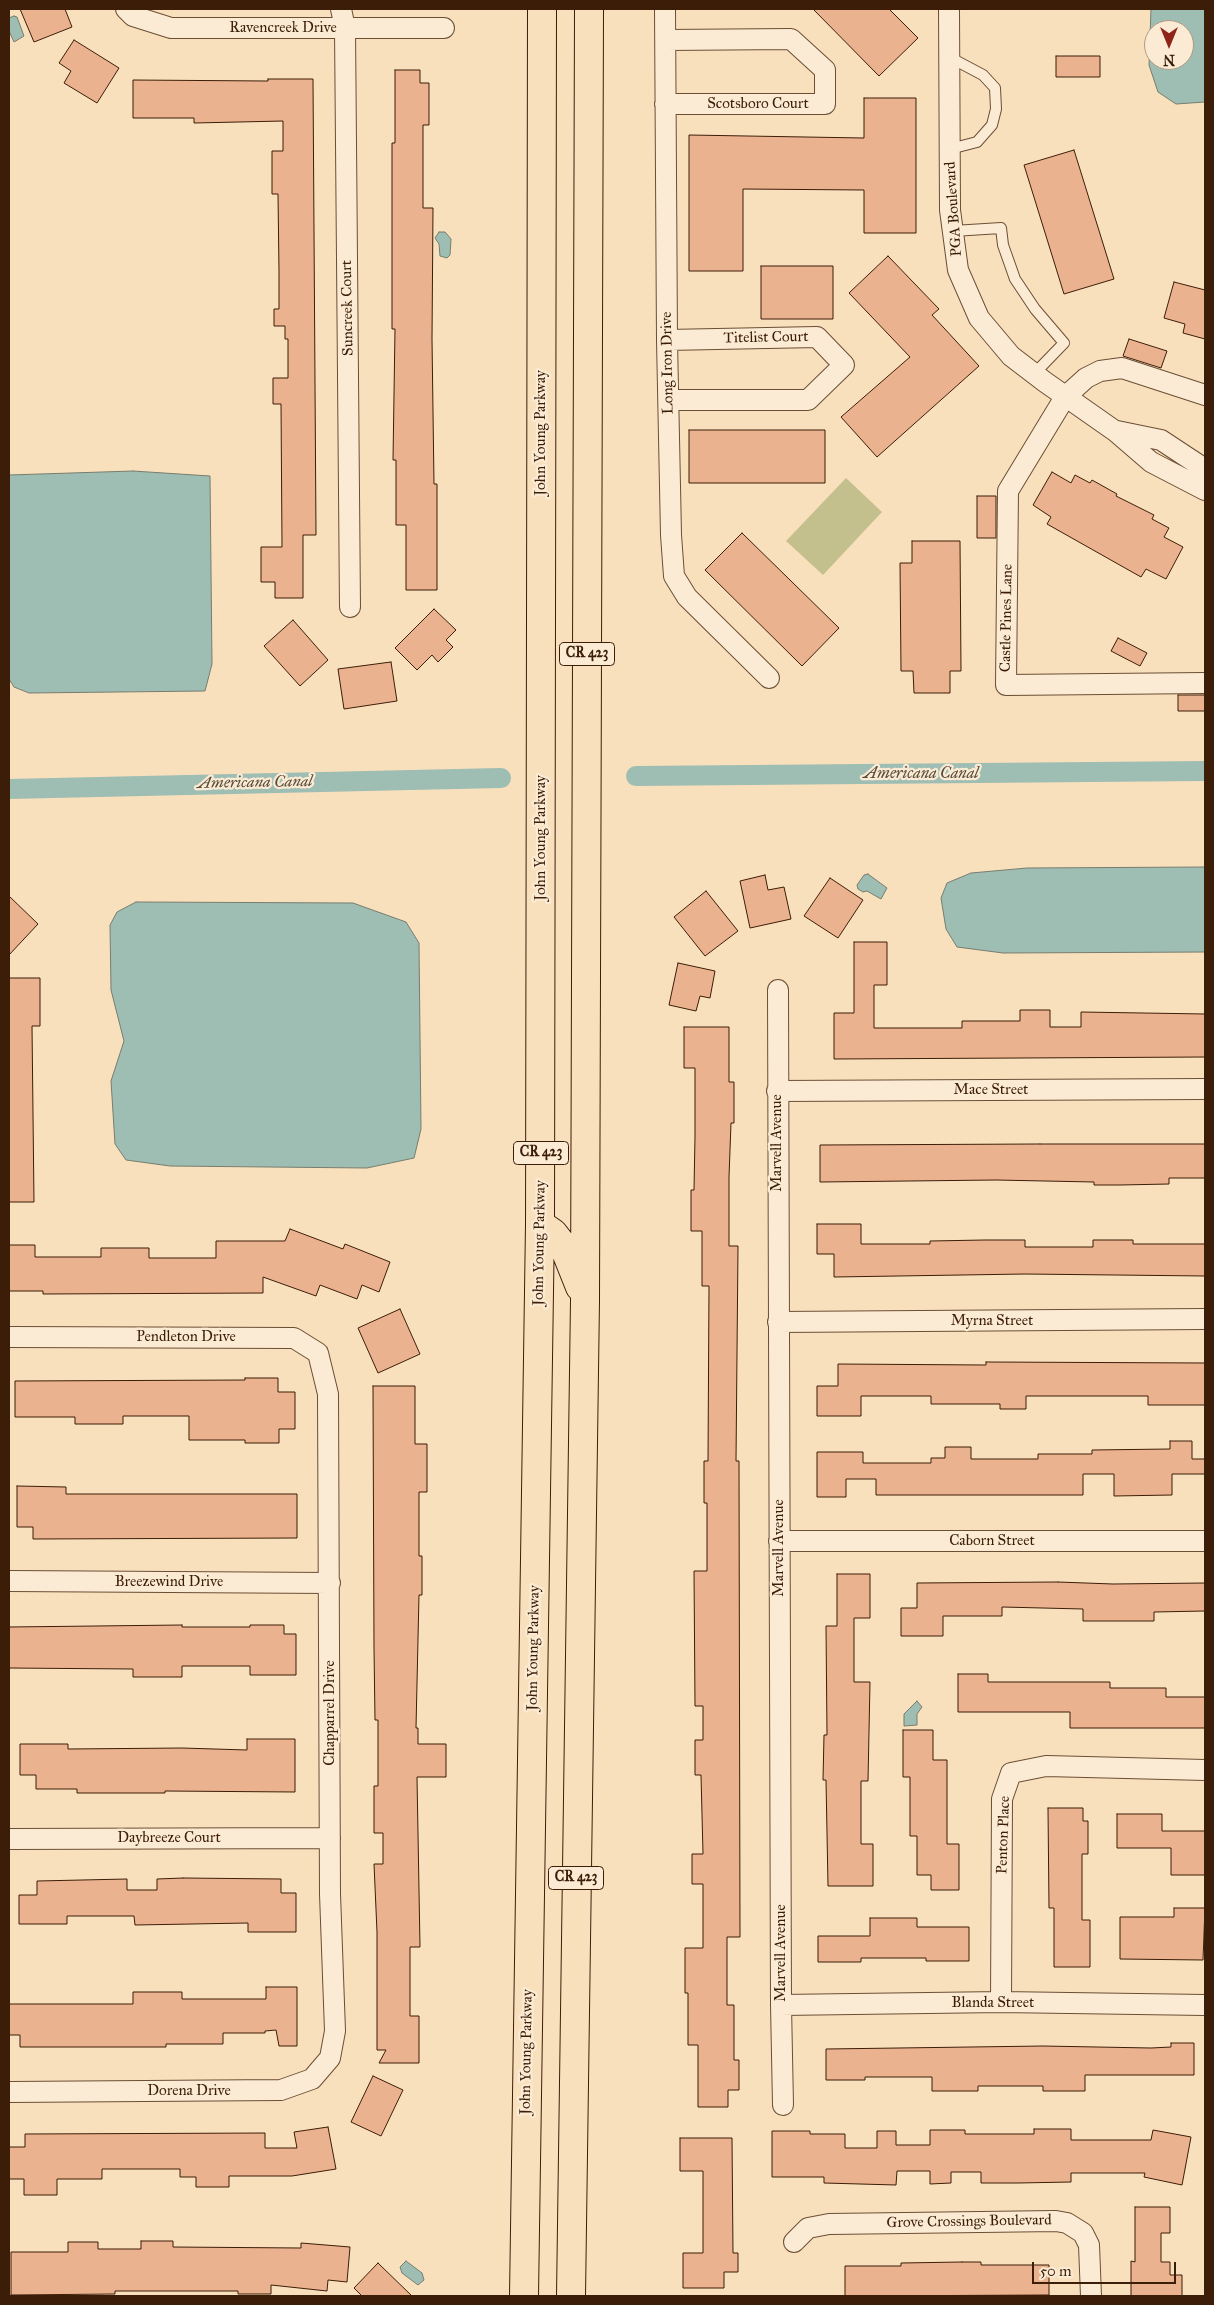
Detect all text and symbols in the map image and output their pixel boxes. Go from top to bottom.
street label: Ravencreek Drive [229,19,337,37]
north arrow [1144,20,1194,70]
text: N [1163,51,1175,68]
street label: Scotsboro Court [707,95,809,113]
street label: PGA Boulevard [942,161,966,257]
street label: Suncreek Court [338,260,358,356]
street label: Long Iron Drive [658,311,678,415]
street label: Titelist Court [723,328,809,348]
street label: John Young Parkway [532,370,550,496]
street label: Castle Pines Lane [997,564,1017,672]
road number: CR 423 [560,642,614,666]
water label: Americana Canal [863,764,979,784]
water label: Americana Canal [197,772,313,794]
street label: John Young Parkway [532,775,550,901]
street label: Mace Street [954,1081,1028,1099]
street label: Marvell Avenue [768,1094,786,1192]
road number: CR 423 [514,1142,568,1164]
street label: John Young Parkway [530,1180,550,1306]
street label: Myrna Street [951,1312,1033,1330]
street label: Pendleton Drive [136,1328,236,1346]
street label: Marvell Avenue [770,1499,788,1597]
street label: Caborn Street [949,1532,1035,1550]
street label: Breezewind Drive [115,1573,223,1591]
street label: John Young Parkway [524,1585,544,1711]
street label: Chapparrel Drive [321,1660,339,1766]
street label: Penton Place [994,1796,1014,1874]
street label: Daybreeze Court [117,1829,221,1847]
road number: CR 423 [548,1866,604,1890]
street label: Marvell Avenue [772,1904,790,2002]
street label: John Young Parkway [517,1989,537,2115]
street label: Blanda Street [952,1994,1034,2012]
street label: Dorena Drive [147,2082,231,2100]
street label: Grove Crossings Boulevard [886,2212,1052,2232]
scale bar [1034,2252,1178,2284]
text: 50 m [1040,2262,1072,2280]

